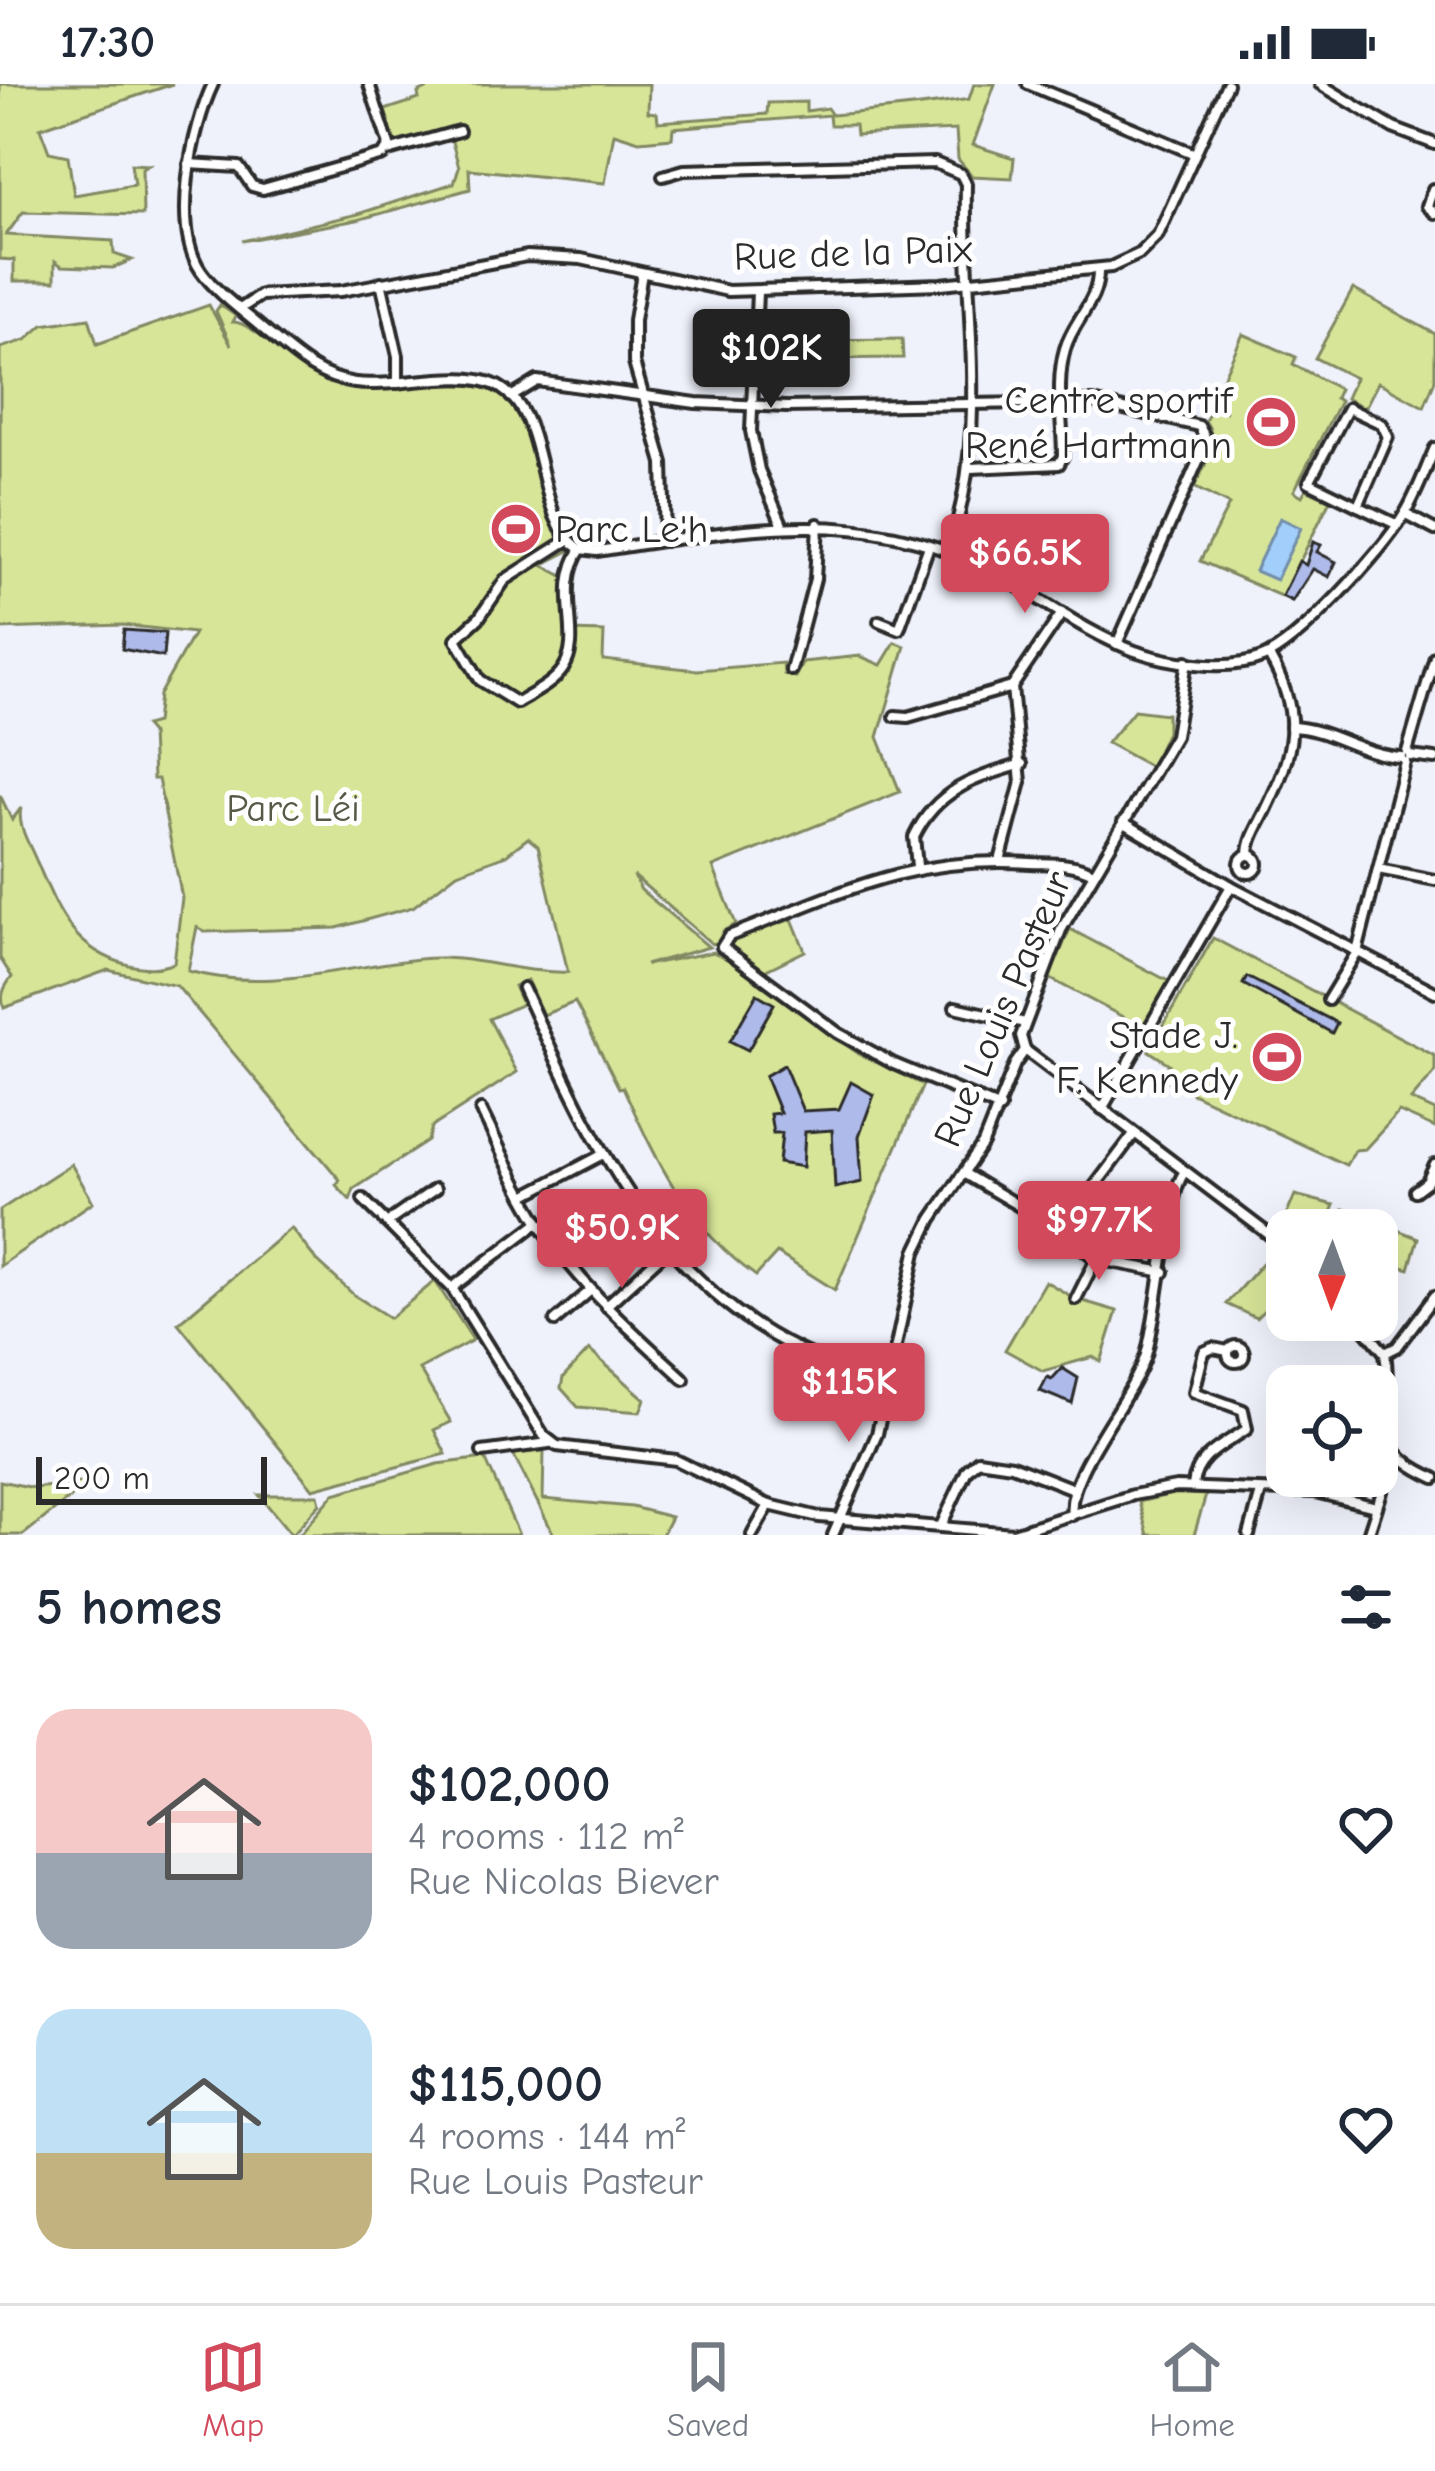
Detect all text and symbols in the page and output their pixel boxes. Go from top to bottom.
text: 17:30 [60,16,155,68]
street label: Rue de la Paix [733,226,973,280]
pin: $102K [687,309,855,411]
text: $102K [720,325,822,370]
place label: Centre sportif René Hartmann [965,378,1234,468]
sports icon: Centre sportif René Hartmann [1243,394,1299,450]
sports icon: Parc Le'h [488,501,544,557]
place label: Parc Le'h [555,507,708,552]
pin: $66.5K [927,514,1123,616]
text: $66.5K [968,530,1082,575]
park label: Parc Léi [226,786,360,831]
street label: Rue Louis Pasteur [925,864,1081,1153]
place label: Stade J. F. Kennedy [1056,1013,1239,1103]
sports icon: Stade J. F. Kennedy [1249,1029,1305,1085]
pin: $97.7K [1001,1181,1197,1283]
pin: $50.9K [524,1189,720,1291]
text: $97.7K [1045,1197,1153,1242]
text: $50.9K [564,1205,680,1250]
north arrow [1266,1209,1398,1341]
map controls [1266,1209,1398,1497]
pin: $115K [765,1343,933,1445]
text: $115K [801,1359,897,1404]
button: locate [1266,1365,1398,1497]
scale bar [36,1451,267,1504]
text: 200 m [54,1459,150,1497]
icon: filters [1333,1574,1399,1640]
text: 5 homes [36,1578,222,1637]
text: $102,000 [408,1755,611,1814]
icon: home [132,1757,276,1901]
icon: heart [1333,1796,1399,1862]
text: 4 rooms · 112 m² [408,1814,684,1859]
text: Rue Nicolas Biever [408,1859,719,1904]
text: $115,000 [408,2055,603,2114]
icon: home [132,2057,276,2201]
icon: heart [1333,2096,1399,2162]
text: 4 rooms · 144 m² [408,2114,686,2159]
text: Rue Louis Pasteur [408,2159,703,2204]
tab: Map [200,2334,266,2444]
tab: Saved [667,2334,749,2444]
tab: Home [1150,2334,1235,2444]

